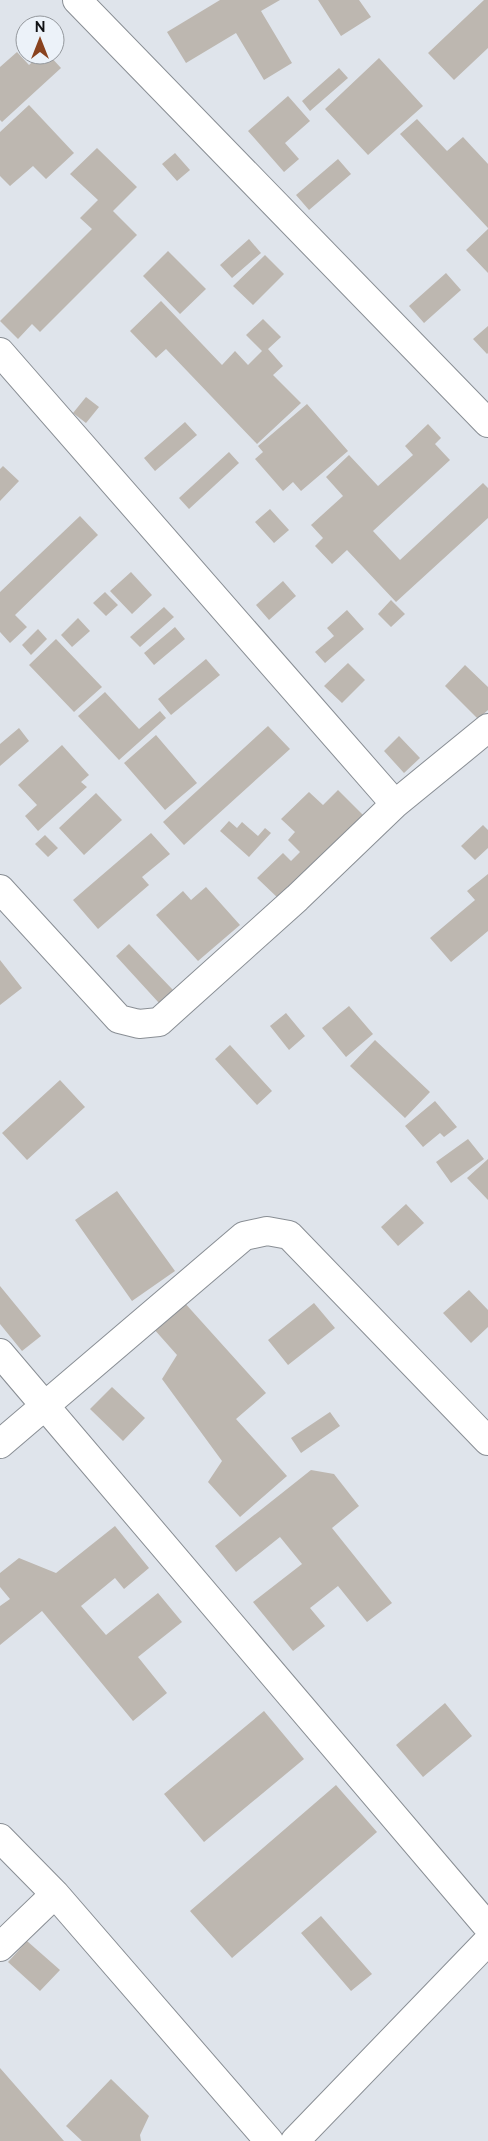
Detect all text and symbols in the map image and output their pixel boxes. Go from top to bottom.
north arrow [15,15,65,65]
text: N [35,19,45,35]

